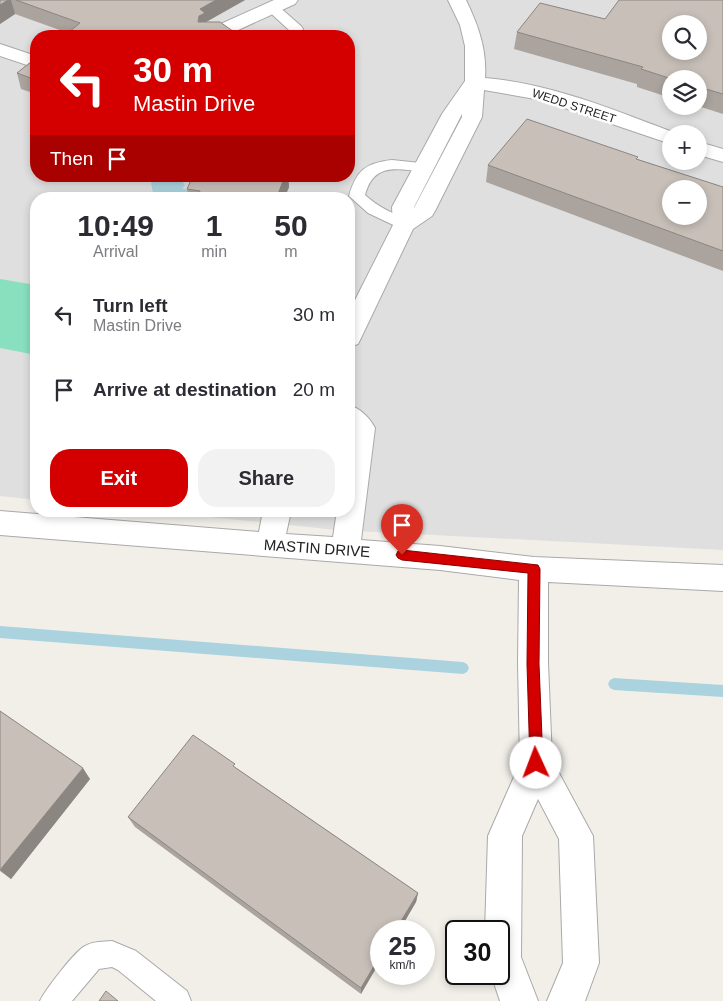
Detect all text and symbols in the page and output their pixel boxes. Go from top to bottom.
map controls [662,15,707,225]
button: search [662,15,707,60]
icon: left [50,50,115,115]
text: 30 m [133,50,213,89]
button: layers [662,70,707,115]
street label: WEDD STREET [530,86,618,126]
text: Mastin Drive [133,91,255,116]
button: + [662,125,707,170]
icon: arrive [103,145,131,173]
text: Then [50,148,93,169]
button: − [662,180,707,225]
text: 10:49 [77,209,154,242]
text: 1 [206,209,223,242]
text: 50 [274,209,308,242]
text: Arrival [93,243,138,260]
text: min [201,243,227,260]
text: m [284,243,298,260]
text: Turn left [93,295,168,316]
icon: left [50,301,78,329]
text: 30 m [293,304,335,325]
text: Mastin Drive [93,317,182,334]
icon: arrive [50,376,78,404]
text: Arrive at destination [93,379,277,400]
text: 20 m [293,379,335,400]
button: Exit [50,449,188,507]
button: Share [198,449,335,507]
pin [381,504,423,555]
icon: arrive [388,511,416,539]
street label: MASTIN DRIVE [263,536,371,560]
position arrow [509,736,561,788]
speed limit sign: 30 [445,920,510,985]
text: 25 [389,932,416,960]
text: km/h [389,958,416,972]

